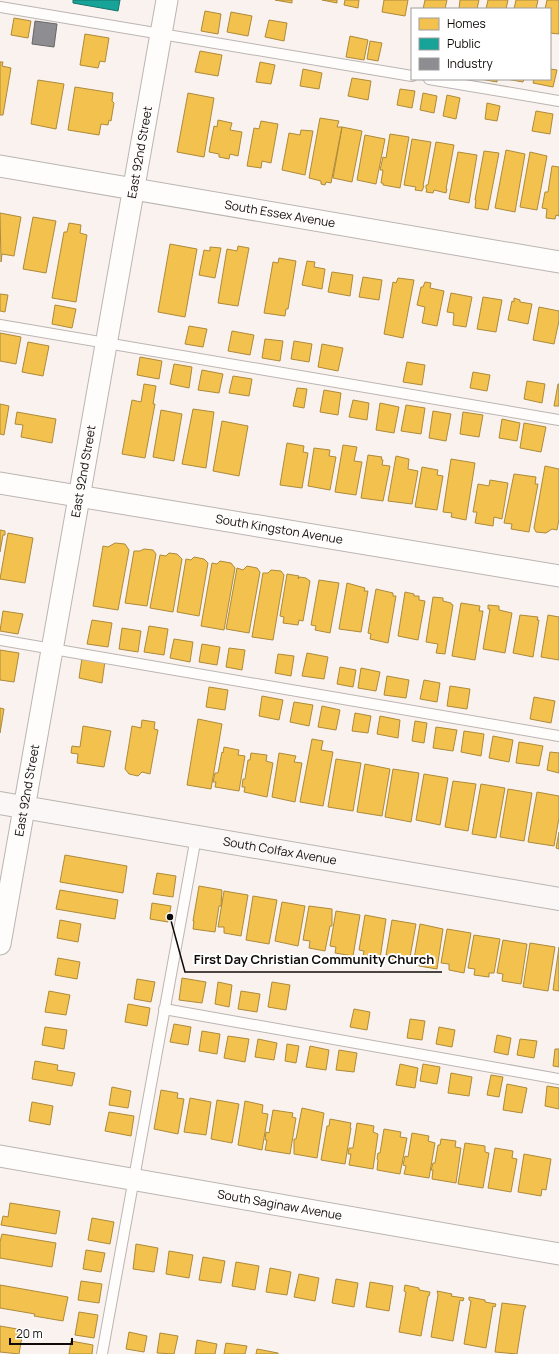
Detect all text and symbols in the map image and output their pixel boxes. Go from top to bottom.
legend [411,8,551,80]
text: Homes [447,15,486,32]
text: Public [447,35,481,52]
text: Industry [447,55,493,72]
street label: East 92nd Street [123,105,156,200]
street label: South Essex Avenue [223,196,337,231]
street label: East 92nd Street [67,424,100,519]
street label: South Kingston Avenue [214,510,344,548]
street label: East 92nd Street [10,743,43,838]
street label: South Colfax Avenue [222,832,338,869]
callout: First Day Christian Community Church [185,947,442,972]
text: First Day Christian Community Church [194,950,434,968]
street label: South Saginaw Avenue [216,1185,344,1224]
scale bar [10,1320,72,1346]
text: 20 m [16,1325,43,1342]

